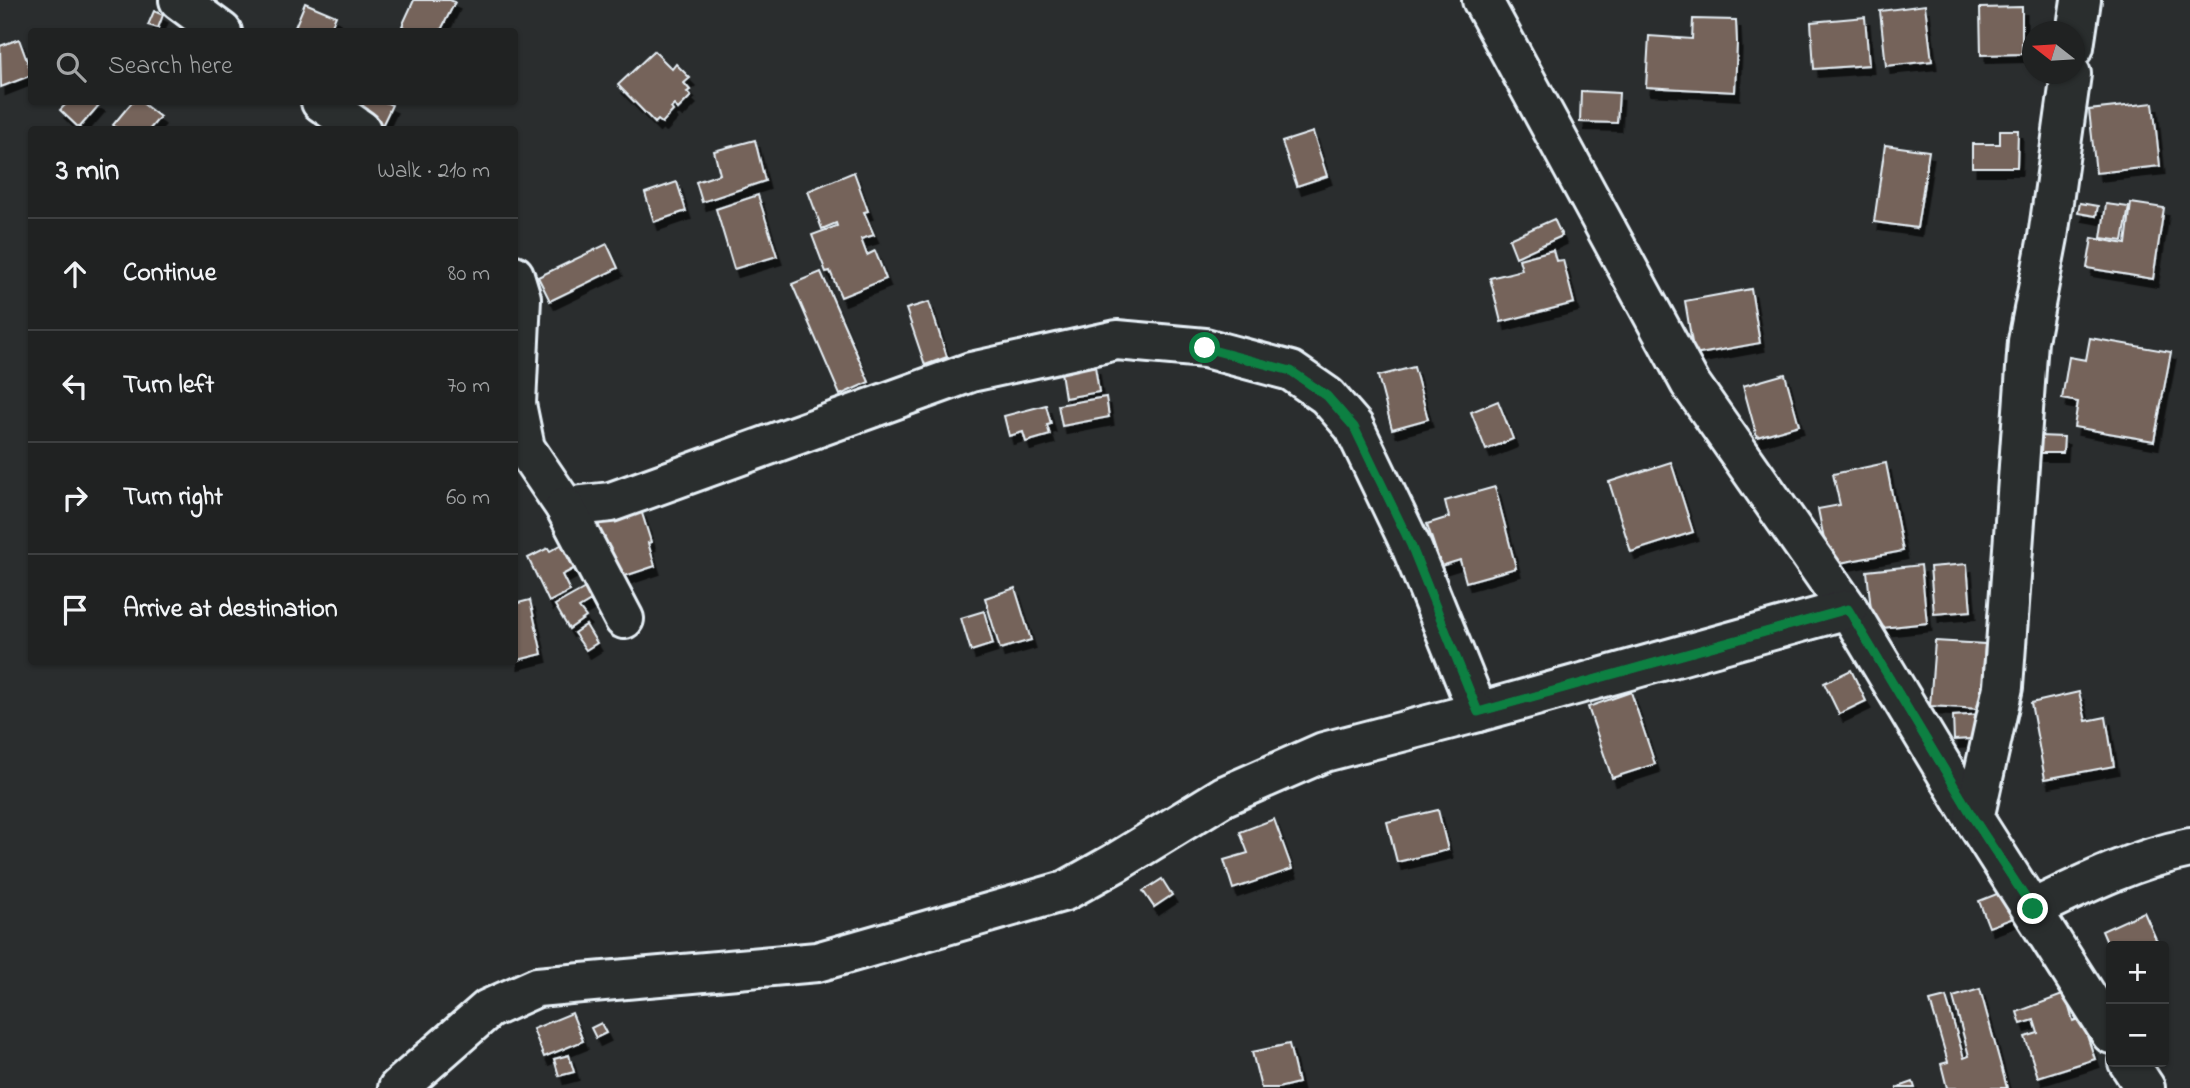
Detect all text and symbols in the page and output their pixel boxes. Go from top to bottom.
north arrow [2022,21,2085,84]
search box [28,28,518,105]
icon: search [52,48,90,86]
text: Search here [108,48,233,86]
text: 3 min [56,150,119,194]
text: Walk · 210 m [377,155,490,188]
icon: ahead [56,255,94,293]
text: Continue [123,255,216,293]
text: 80 m [448,258,490,291]
route start [1189,332,1220,363]
icon: left [56,367,94,405]
text: Turn left [123,367,214,405]
text: 70 m [447,370,490,403]
icon: right [56,479,94,517]
text: Turn right [123,479,223,517]
text: 60 m [446,482,490,515]
icon: arrive [56,591,94,629]
text: Arrive at destination [123,591,338,629]
route end [2017,893,2048,924]
map controls [2106,941,2169,1067]
button: + [2106,941,2169,1004]
button: − [2106,1004,2169,1067]

